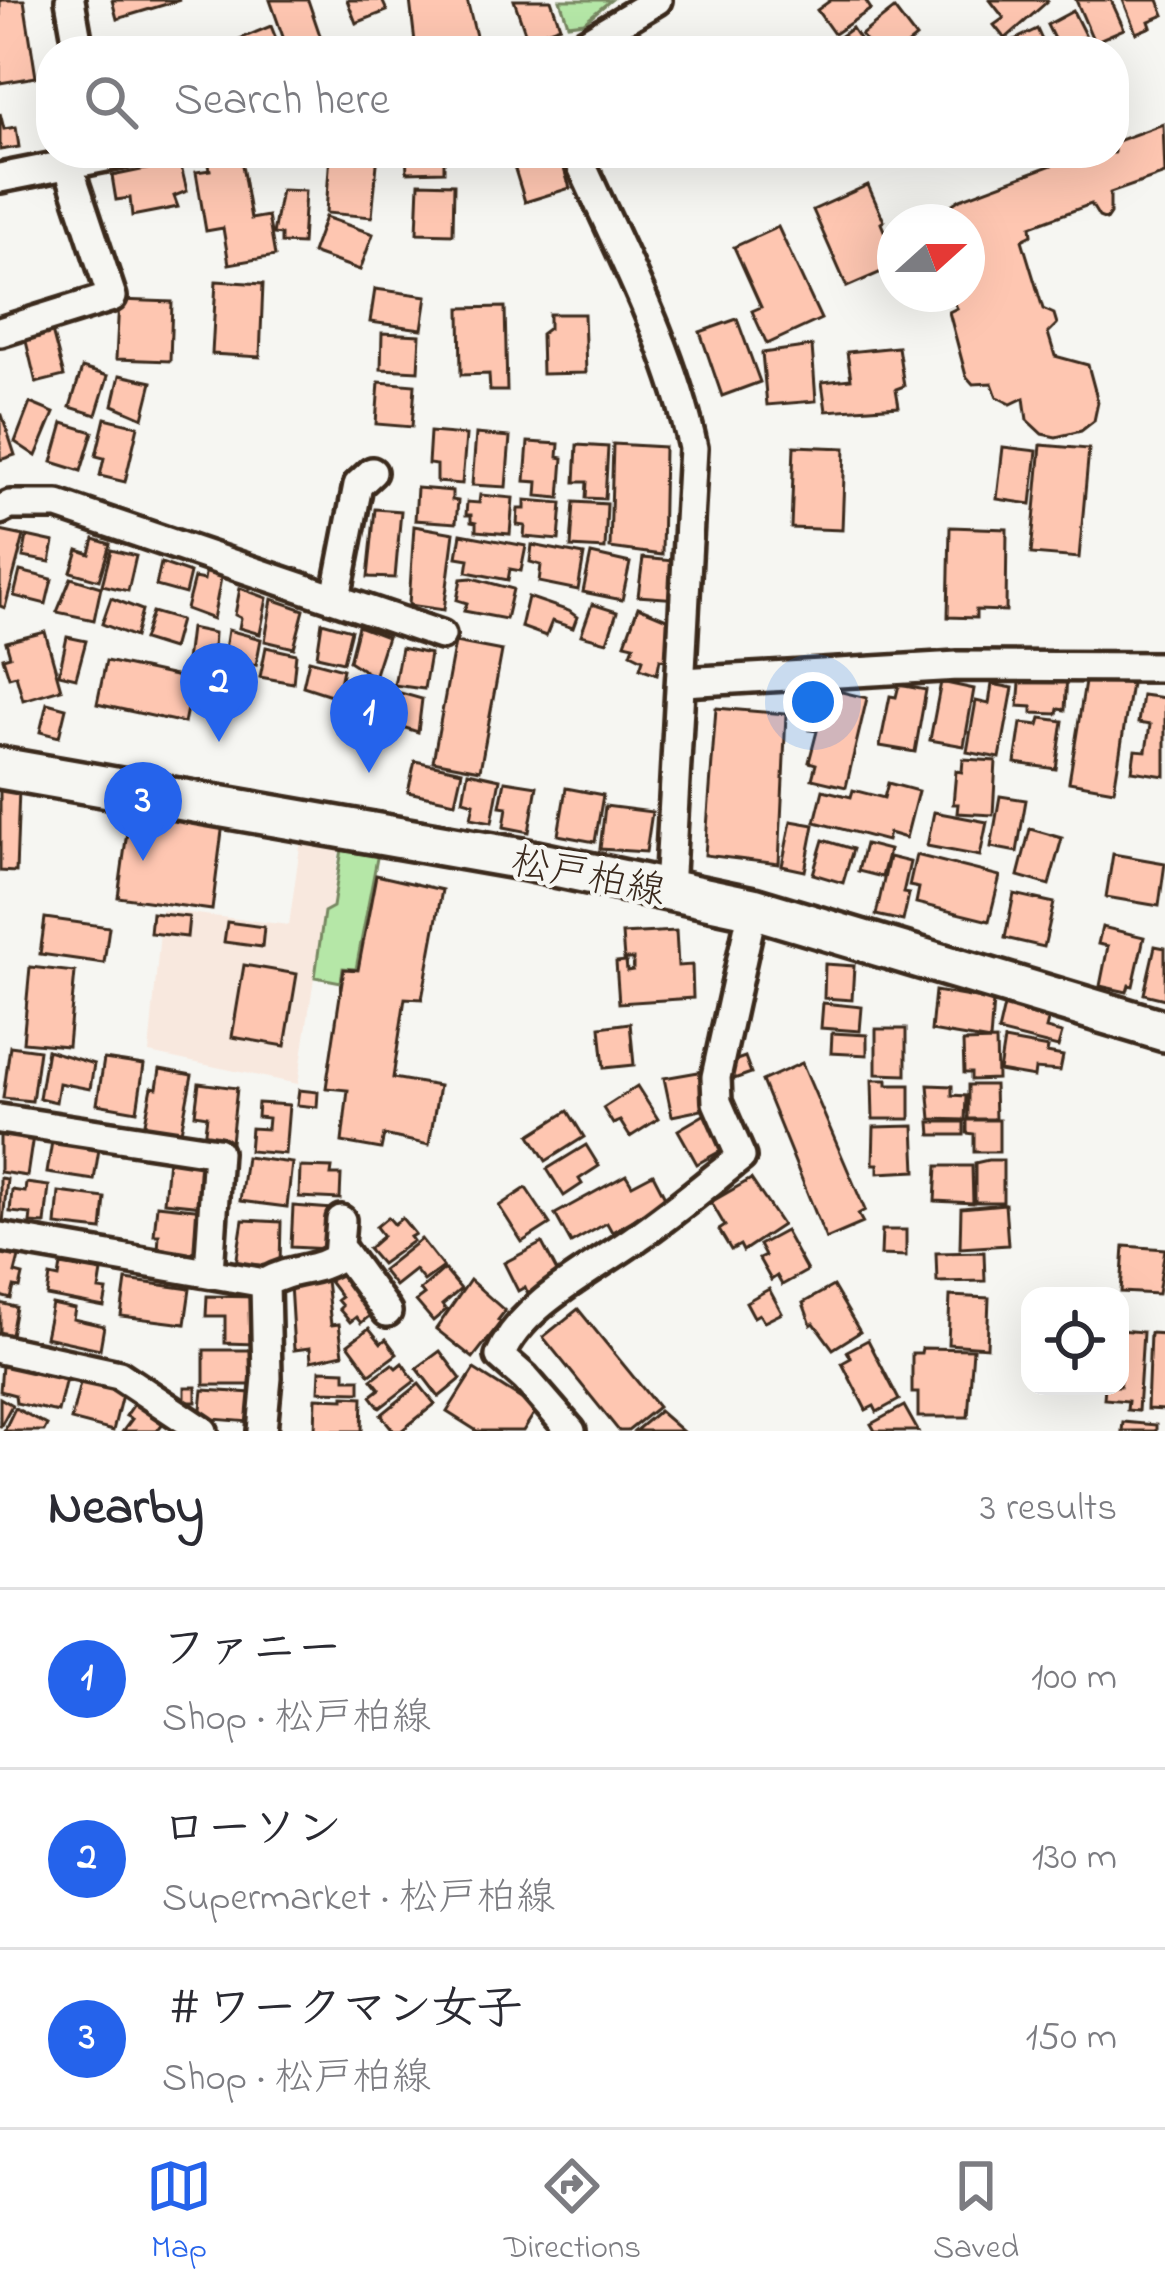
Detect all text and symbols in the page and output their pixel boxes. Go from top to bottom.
search box [36,36,1129,168]
icon: search [78,69,144,135]
text: Search here [174,69,390,135]
north arrow [877,204,985,312]
pin: 2 [180,643,258,742]
your location [783,672,843,732]
pin: 1 [330,674,408,773]
pin: 3 [104,762,182,861]
street label: 松戸柏線 [506,834,670,922]
map controls [1021,1287,1129,1395]
button: locate [1021,1287,1129,1395]
text: Nearby [48,1472,204,1547]
text: 3 results [980,1481,1117,1538]
text: ファニー [162,1618,342,1684]
text: 1 [81,1650,93,1707]
text: 100 m [1031,1650,1117,1707]
text: Shop · 松戸柏線 [162,1691,431,1748]
text: ローソン [162,1798,342,1864]
text: 2 [77,1830,97,1887]
text: 130 m [1032,1830,1117,1887]
text: Supermarket · 松戸柏線 [162,1871,555,1928]
text: ＃ワークマン女子 [162,1978,522,2044]
text: 3 [79,2010,95,2067]
text: 150 m [1025,2010,1117,2067]
text: Shop · 松戸柏線 [162,2051,431,2108]
tab: Map [146,2153,212,2273]
tab: Directions [504,2153,641,2273]
tab: Saved [933,2153,1019,2273]

